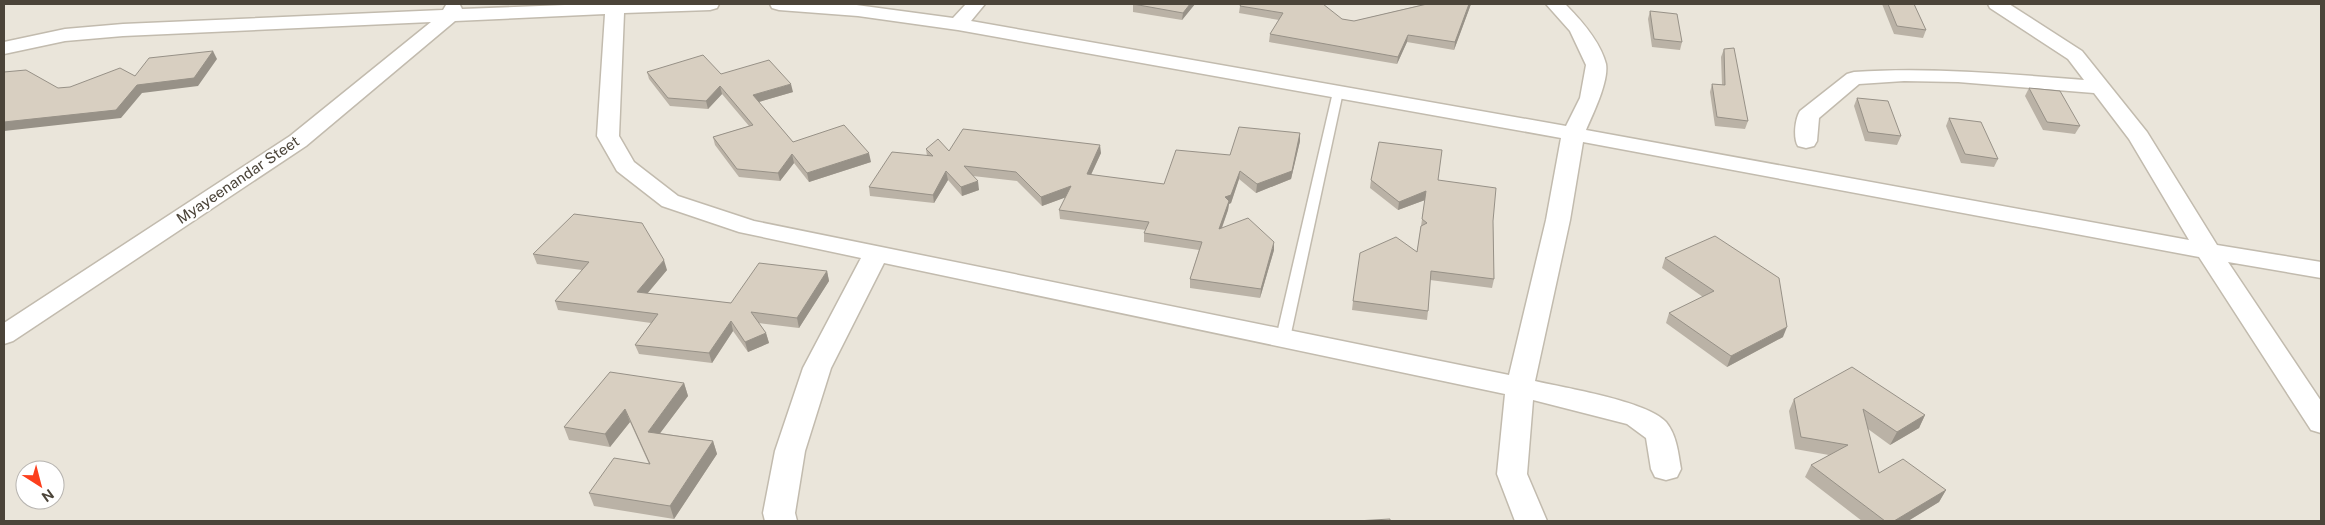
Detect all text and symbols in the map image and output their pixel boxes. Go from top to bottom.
street label: Myayeenandar Steet [173,132,302,227]
north arrow [15,460,65,510]
text: N [39,486,57,505]

